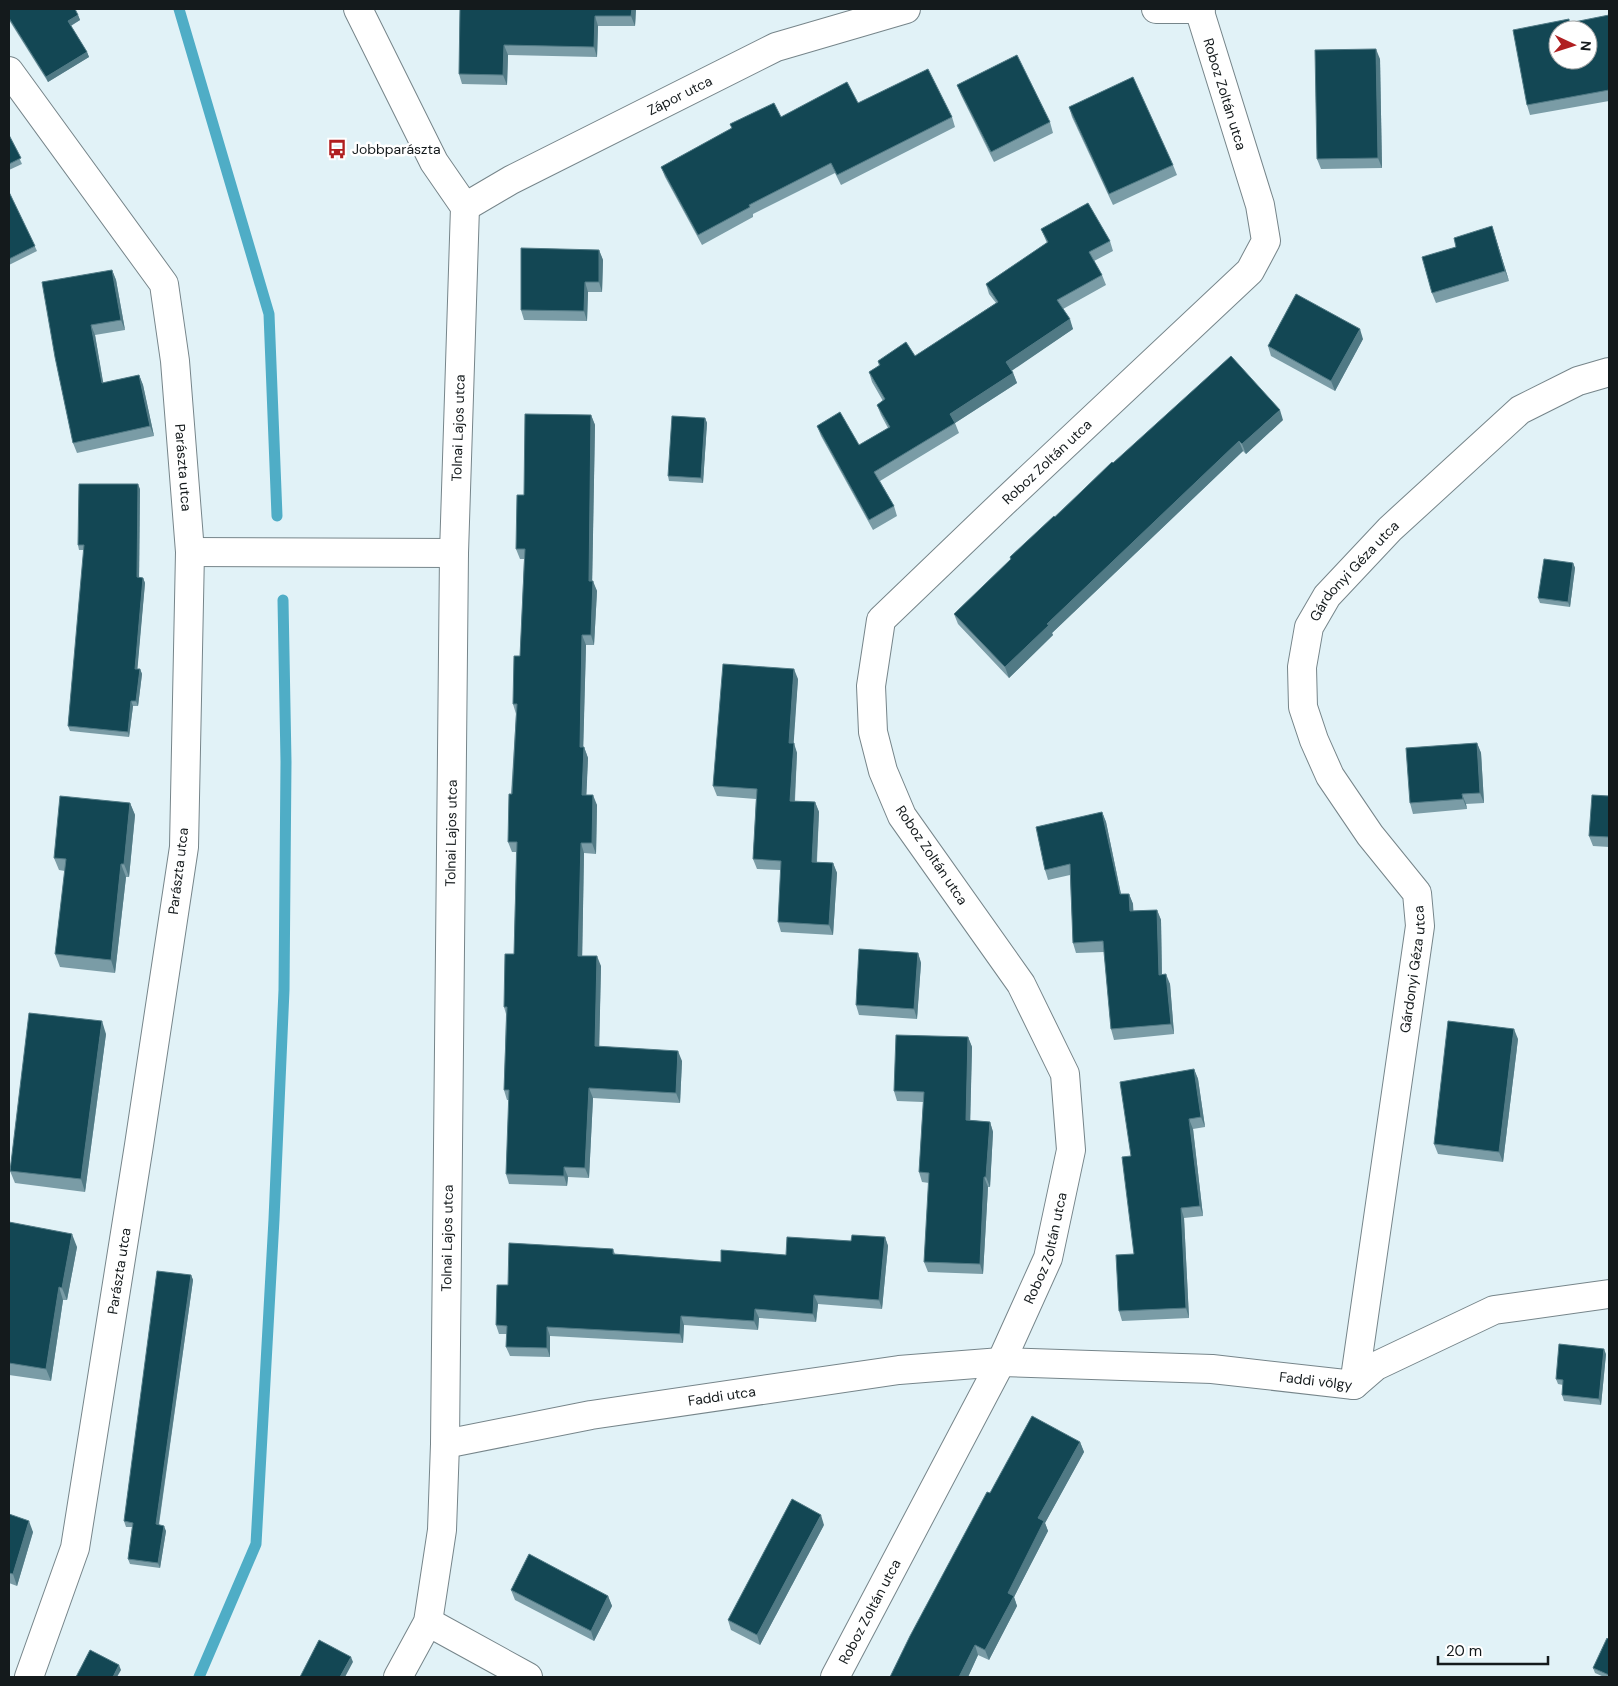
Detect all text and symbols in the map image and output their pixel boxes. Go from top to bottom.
north arrow [1548,20,1598,70]
street label: Roboz Zoltán utca [1199,36,1251,152]
text: N [1577,40,1595,52]
street label: Zápor utca [644,72,715,119]
bus stop icon: Jobbparászta [326,138,348,160]
place label: Jobbparászta [352,140,441,158]
street label: Tolnai Lajos utca [447,374,469,482]
street label: Roboz Zoltán utca [998,415,1095,508]
street label: Parászta utca [171,423,196,512]
street label: Gárdonyi Géza utca [1305,516,1403,624]
street label: Tolnai Lajos utca [441,779,461,887]
street label: Roboz Zoltán utca [892,802,972,908]
street label: Parászta utca [164,827,192,915]
street label: Gárdonyi Géza utca [1396,905,1429,1034]
street label: Tolnai Lajos utca [437,1184,457,1292]
street label: Roboz Zoltán utca [1019,1191,1071,1307]
street label: Parászta utca [103,1226,135,1316]
street label: Faddi völgy [1278,1368,1353,1394]
street label: Faddi utca [687,1382,757,1410]
street label: Roboz Zoltán utca [834,1556,905,1667]
scale bar [1438,1634,1548,1666]
text: 20 m [1446,1641,1482,1661]

